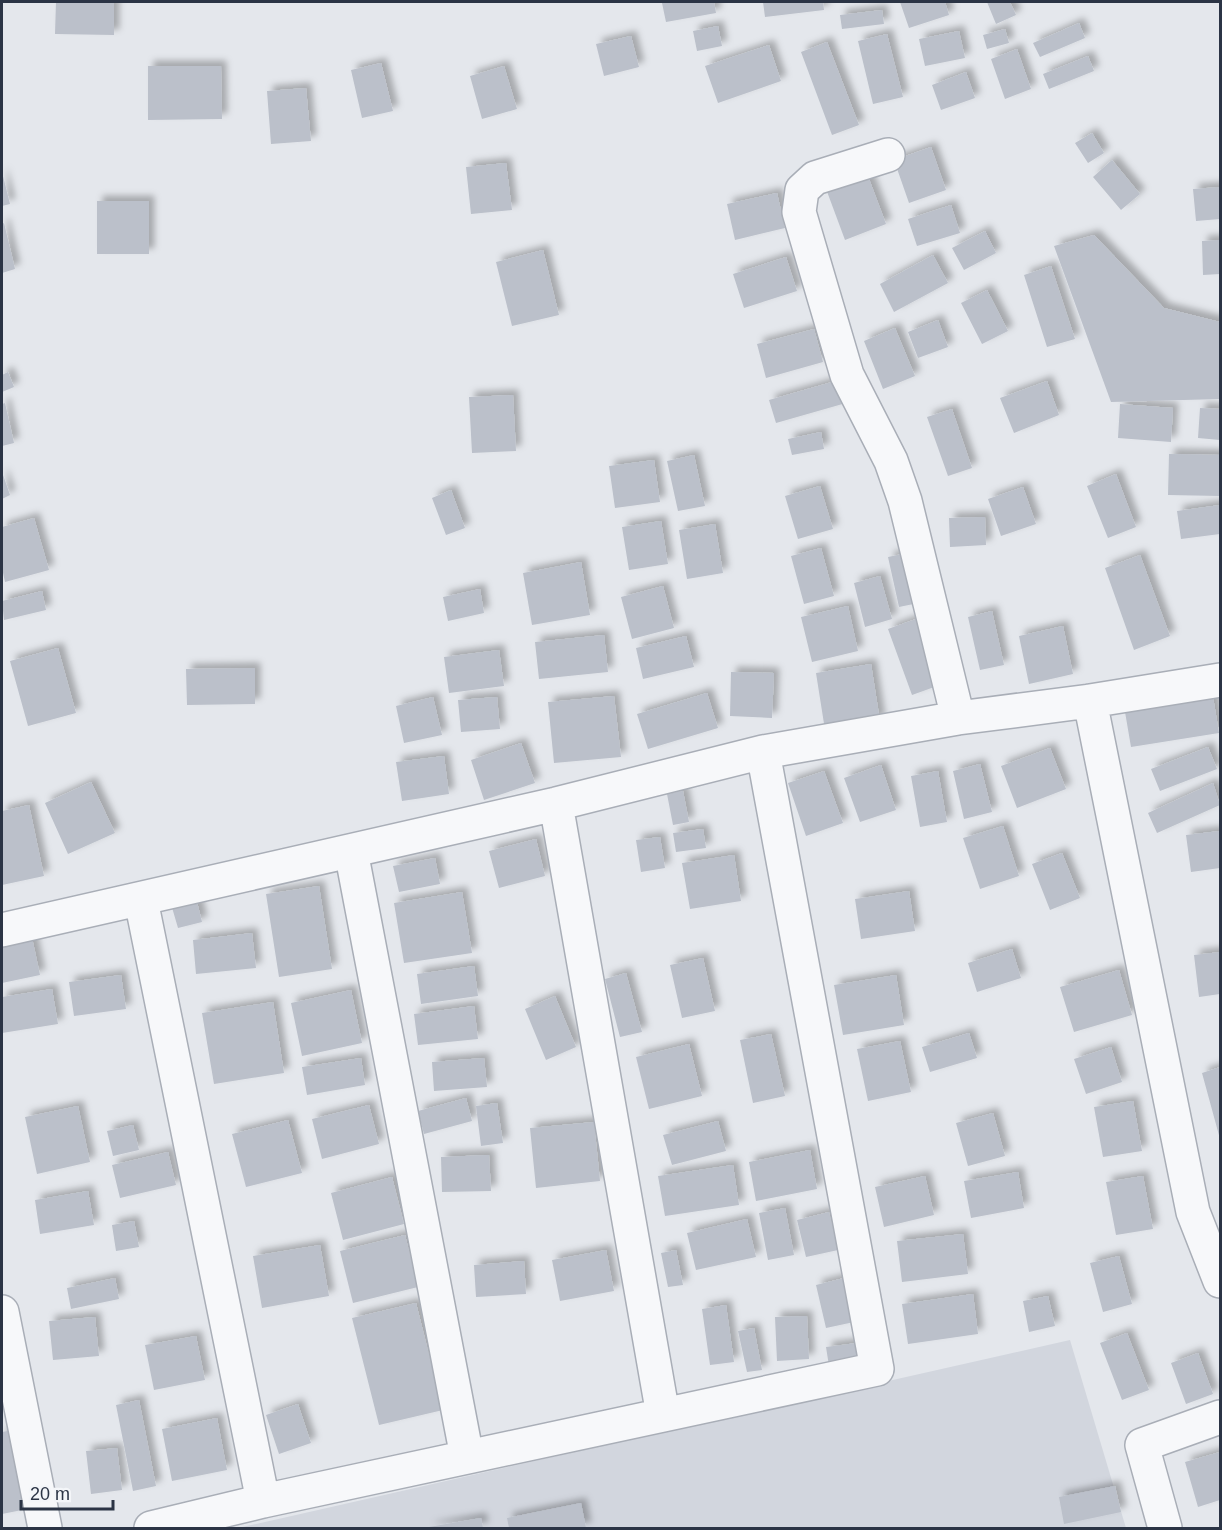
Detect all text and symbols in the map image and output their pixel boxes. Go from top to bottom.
scale bar [21,1473,112,1511]
text: 20 m [30,1484,70,1504]

